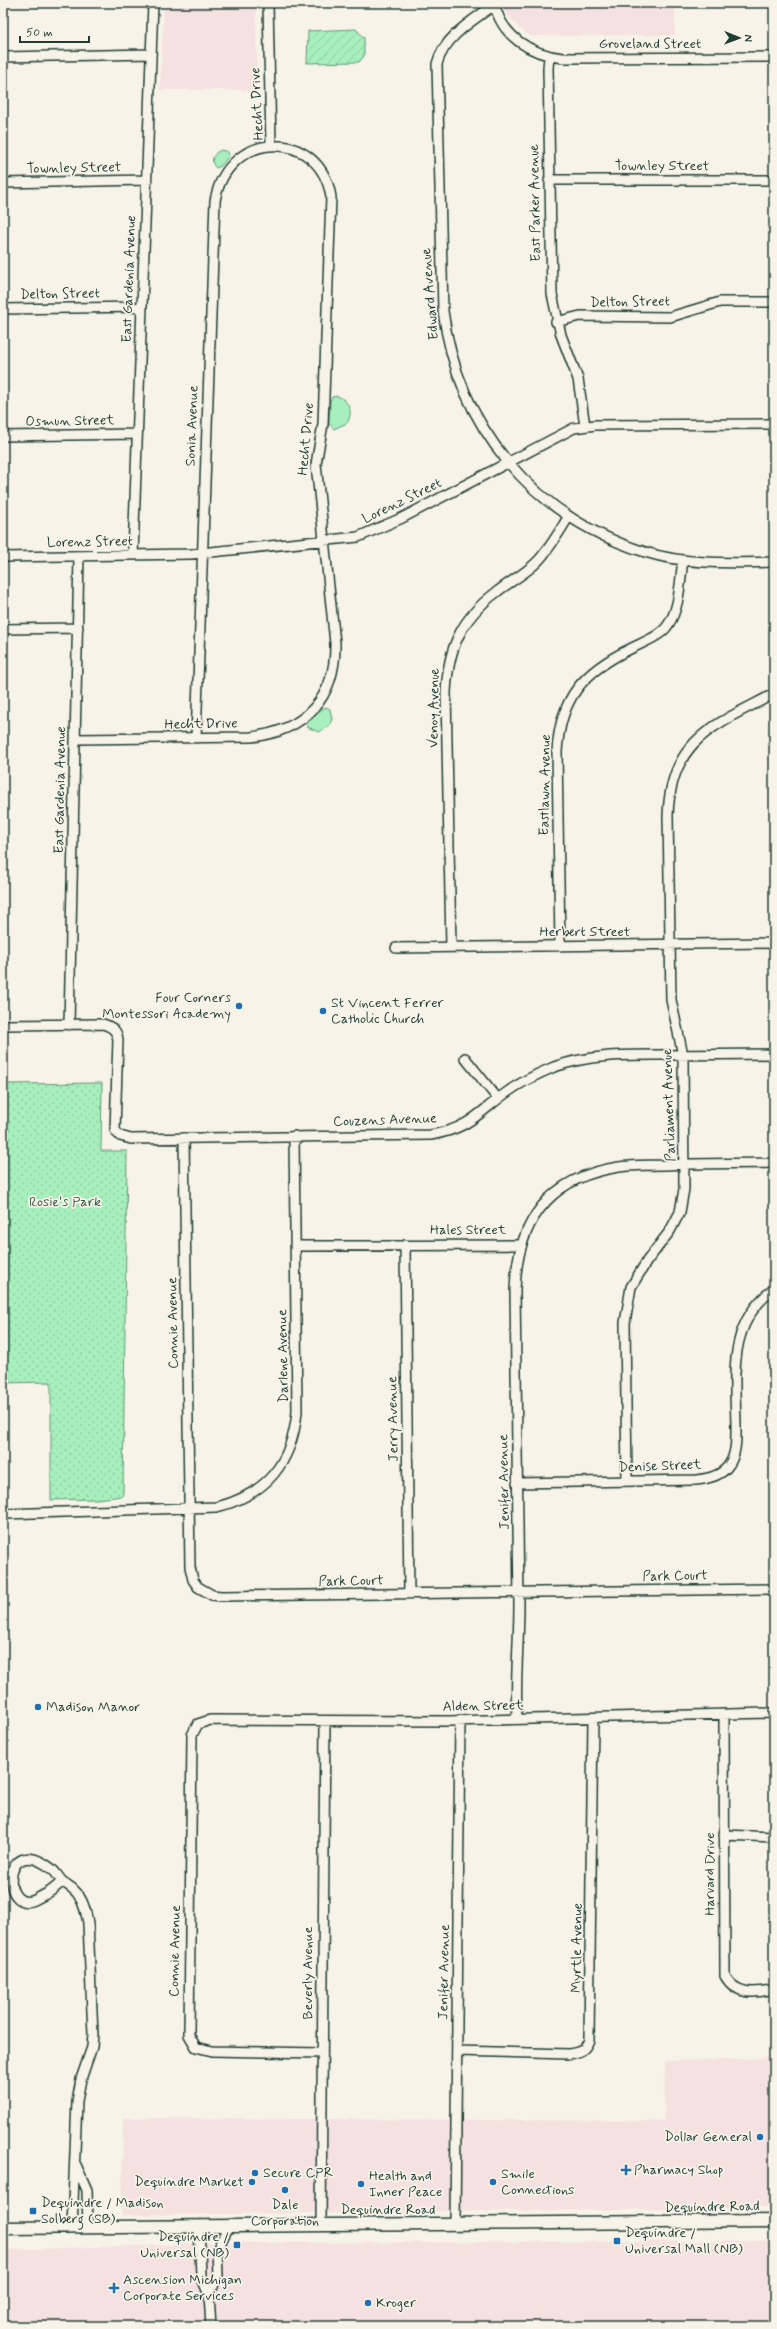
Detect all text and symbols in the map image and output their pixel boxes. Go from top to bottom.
scale bar [20,18,89,44]
north arrow [719,18,759,58]
text: 50 m [26,25,53,41]
text: N [741,34,755,42]
street label: Groveland Street [599,35,701,53]
street label: Hecht Drive [246,67,268,141]
street label: East Parker Avenue [525,144,545,262]
street label: Townley Street [615,157,710,175]
street label: Townley Street [26,158,122,178]
street label: East Gardenia Avenue [118,215,140,343]
street label: Edward Avenue [417,247,443,341]
street label: Delton Street [20,284,100,304]
street label: Delton Street [590,292,670,312]
street label: Sonia Avenue [182,385,202,467]
street label: Hecht Drive [294,402,318,476]
street label: Osmun Street [25,411,115,431]
street label: Lorenz Street [359,474,445,528]
street label: Lorenz Street [47,532,133,552]
street label: Venoy Avenue [424,667,444,748]
street label: Hecht Drive [164,714,238,734]
street label: East Gardenia Avenue [50,726,70,854]
street label: Eastlawn Avenue [535,734,555,836]
street label: Herbert Street [540,923,631,941]
place label: Four Corners Montessori Academy [102,989,231,1023]
place label: St Vincent Ferrer Catholic Church [331,994,443,1028]
marker: Four Corners Montessori Academy [234,1001,244,1011]
marker: St Vincent Ferrer Catholic Church [318,1006,328,1016]
street label: Parliament Avenue [658,1048,680,1162]
street label: Couzens Avenue [333,1109,437,1131]
park label: Rosie's Park [29,1193,101,1211]
street label: Hales Street [430,1221,507,1239]
street label: Connie Avenue [163,1277,183,1369]
street label: Darlene Avenue [273,1309,293,1403]
street label: Jerry Avenue [383,1376,403,1462]
street label: Jenifer Avenue [494,1434,514,1530]
street label: Denise Street [618,1456,703,1476]
street label: Park Court [642,1566,708,1586]
street label: Park Court [318,1571,384,1591]
street label: Alden Street [442,1696,524,1716]
place label: Madison Manor [46,1698,140,1716]
marker: Madison Manor [33,1702,43,1712]
street label: Harvard Drive [701,1832,719,1916]
street label: Myrtle Avenue [567,1903,587,1993]
street label: Connie Avenue [165,1905,185,1997]
street label: Jenifer Avenue [434,1924,454,2020]
street label: Beverly Avenue [299,1926,317,2019]
place label: Dollar General [664,2128,752,2146]
marker: Dollar General [755,2132,765,2142]
place label: Pharmacy Shop [634,2161,723,2179]
place label: Secure CPR [263,2164,333,2182]
place label: Smile Connections [501,2165,574,2199]
marker: Pharmacy Shop [621,2165,631,2175]
place label: Health and Inner Peace [369,2167,442,2201]
marker: Secure CPR [250,2168,260,2178]
place label: Dequindre Market [134,2173,244,2191]
marker: Dequindre Market [247,2177,257,2187]
marker: Smile Connections [488,2177,498,2187]
marker: Health and Inner Peace [356,2179,366,2189]
marker: Dale Corporation [280,2185,290,2195]
place label: Dequindre / Madison Solberg (SB) [41,2194,164,2230]
place label: Dale Corporation [251,2196,319,2230]
street label: Dequindre Road [664,2197,760,2217]
street label: Dequindre Road [340,2201,436,2219]
marker: Dequindre / Madison Solberg (SB) [28,2206,38,2216]
place label: Dequindre / Universal Mall (NB) [625,2224,743,2258]
place label: Dequindre / Universal (NB) [140,2228,229,2262]
marker: Dequindre / Universal Mall (NB) [612,2236,622,2246]
marker: Dequindre / Universal (NB) [232,2240,242,2250]
place label: Ascension Michigan Corporate Services [123,2271,242,2305]
marker: Ascension Michigan Corporate Services [108,2282,120,2294]
place label: Kroger [376,2294,416,2312]
marker: Kroger [363,2298,373,2308]

